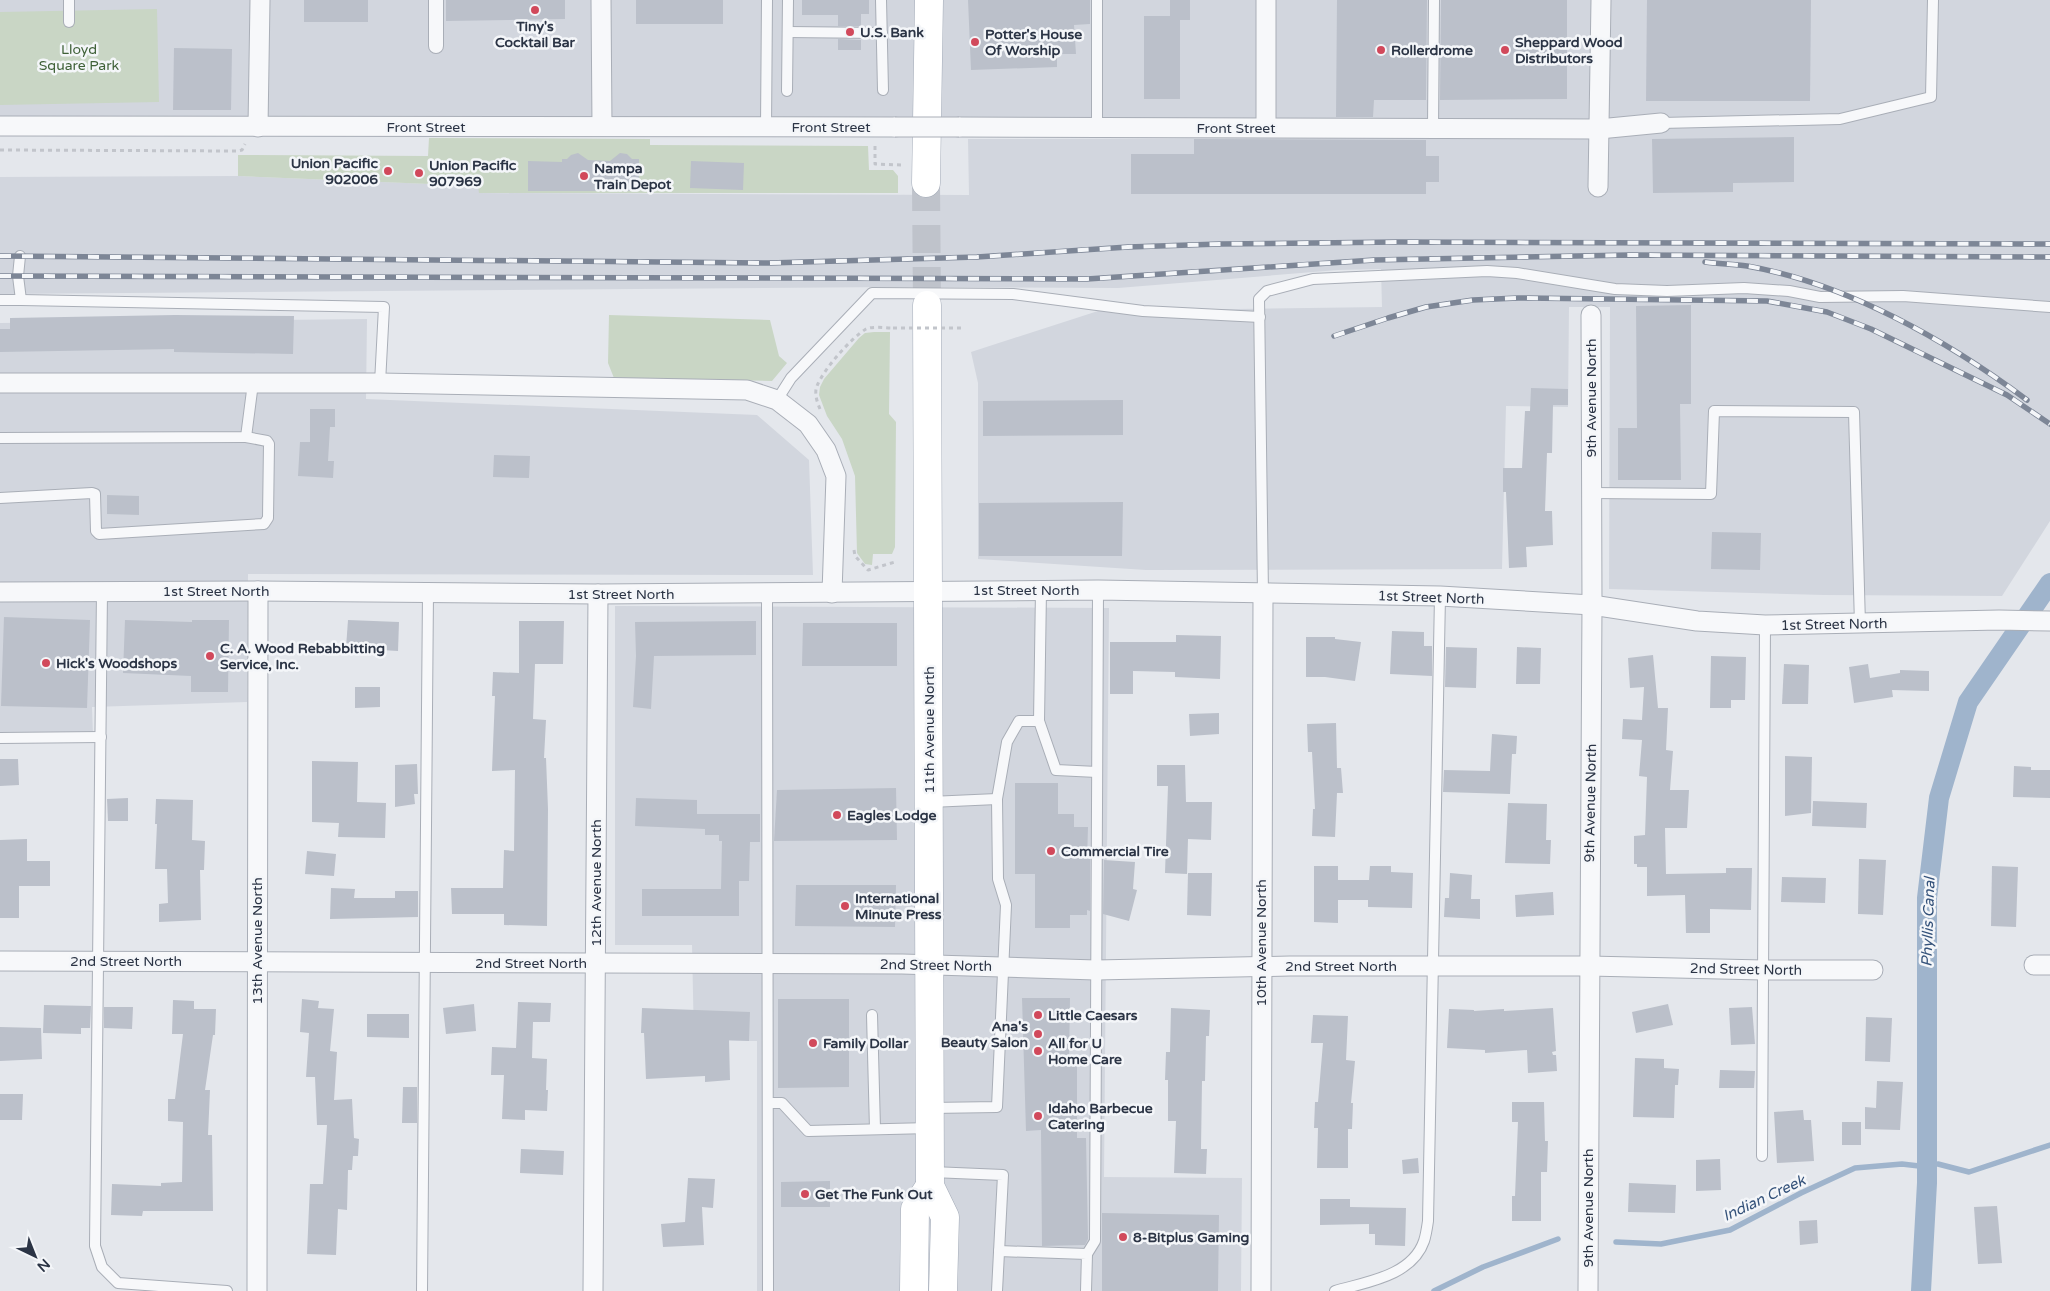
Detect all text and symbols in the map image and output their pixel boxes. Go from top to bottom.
marker: Tiny's Cocktail Bar [529,4,541,16]
place label: Tiny's Cocktail Bar [495,18,576,51]
place label: U.S. Bank [860,24,924,41]
marker: U.S. Bank [844,26,856,38]
place label: Potter's House Of Worship [985,26,1082,59]
place label: Sheppard Wood Distributors [1515,34,1623,67]
marker: Potter's House Of Worship [969,36,981,48]
park label: Lloyd Square Park [39,41,120,74]
place label: Rollerdrome [1391,42,1473,59]
marker: Rollerdrome [1375,44,1387,56]
marker: Sheppard Wood Distributors [1499,44,1511,56]
street label: Front Street [386,119,466,136]
street label: Front Street [791,119,871,136]
street label: Front Street [1196,120,1276,137]
place label: Union Pacific 902006 [291,155,379,188]
place label: Union Pacific 907969 [429,157,517,190]
place label: Nampa Train Depot [593,160,672,193]
marker: Union Pacific 902006 [382,165,394,177]
marker: Union Pacific 907969 [413,167,425,179]
marker: Nampa Train Depot [578,170,590,182]
street label: 9th Avenue North [1583,339,1600,457]
street label: 1st Street North [973,582,1079,599]
street label: 1st Street North [163,583,269,600]
street label: 1st Street North [568,586,674,603]
street label: 1st Street North [1377,587,1485,608]
street label: 1st Street North [1780,615,1888,634]
place label: C. A. Wood Rebabbitting Service, Inc. [220,640,385,673]
marker: C. A. Wood Rebabbitting Service, Inc. [204,650,216,662]
place label: Hick's Woodshops [56,655,177,672]
marker: Hick's Woodshops [40,657,52,669]
street label: 11th Avenue North [921,666,938,794]
street label: 9th Avenue North [1581,743,1600,863]
place label: Eagles Lodge [847,807,937,824]
marker: Eagles Lodge [831,809,843,821]
street label: 12th Avenue North [588,819,605,947]
place label: Commercial Tire [1061,843,1169,860]
marker: Commercial Tire [1045,845,1057,857]
water label: Phyllis Canal [1917,875,1939,967]
street label: 13th Avenue North [249,877,266,1005]
street label: 10th Avenue North [1253,879,1270,1007]
place label: International Minute Press [855,890,942,923]
marker: International Minute Press [839,900,851,912]
street label: 2nd Street North [70,953,182,970]
street label: 2nd Street North [475,955,587,972]
street label: 2nd Street North [880,956,992,975]
street label: 2nd Street North [1285,958,1397,975]
street label: 2nd Street North [1690,960,1802,979]
place label: Little Caesars [1048,1007,1138,1024]
marker: Little Caesars [1032,1009,1044,1021]
place label: Ana's Beauty Salon [941,1018,1028,1051]
marker: Ana's Beauty Salon [1032,1028,1044,1040]
place label: Family Dollar [823,1035,909,1052]
place label: All for U Home Care [1048,1035,1122,1068]
marker: Family Dollar [807,1037,819,1049]
marker: All for U Home Care [1032,1045,1044,1057]
place label: Idaho Barbecue Catering [1048,1100,1153,1133]
marker: Idaho Barbecue Catering [1032,1110,1044,1122]
street label: 9th Avenue North [1580,1149,1597,1267]
water label: Indian Creek [1720,1170,1810,1225]
place label: Get The Funk Out [815,1186,933,1203]
marker: Get The Funk Out [799,1188,811,1200]
place label: 8-Bitplus Gaming [1133,1229,1249,1246]
north arrow [10,1231,60,1281]
marker: 8-Bitplus Gaming [1117,1231,1129,1243]
text: N [34,1255,53,1275]

